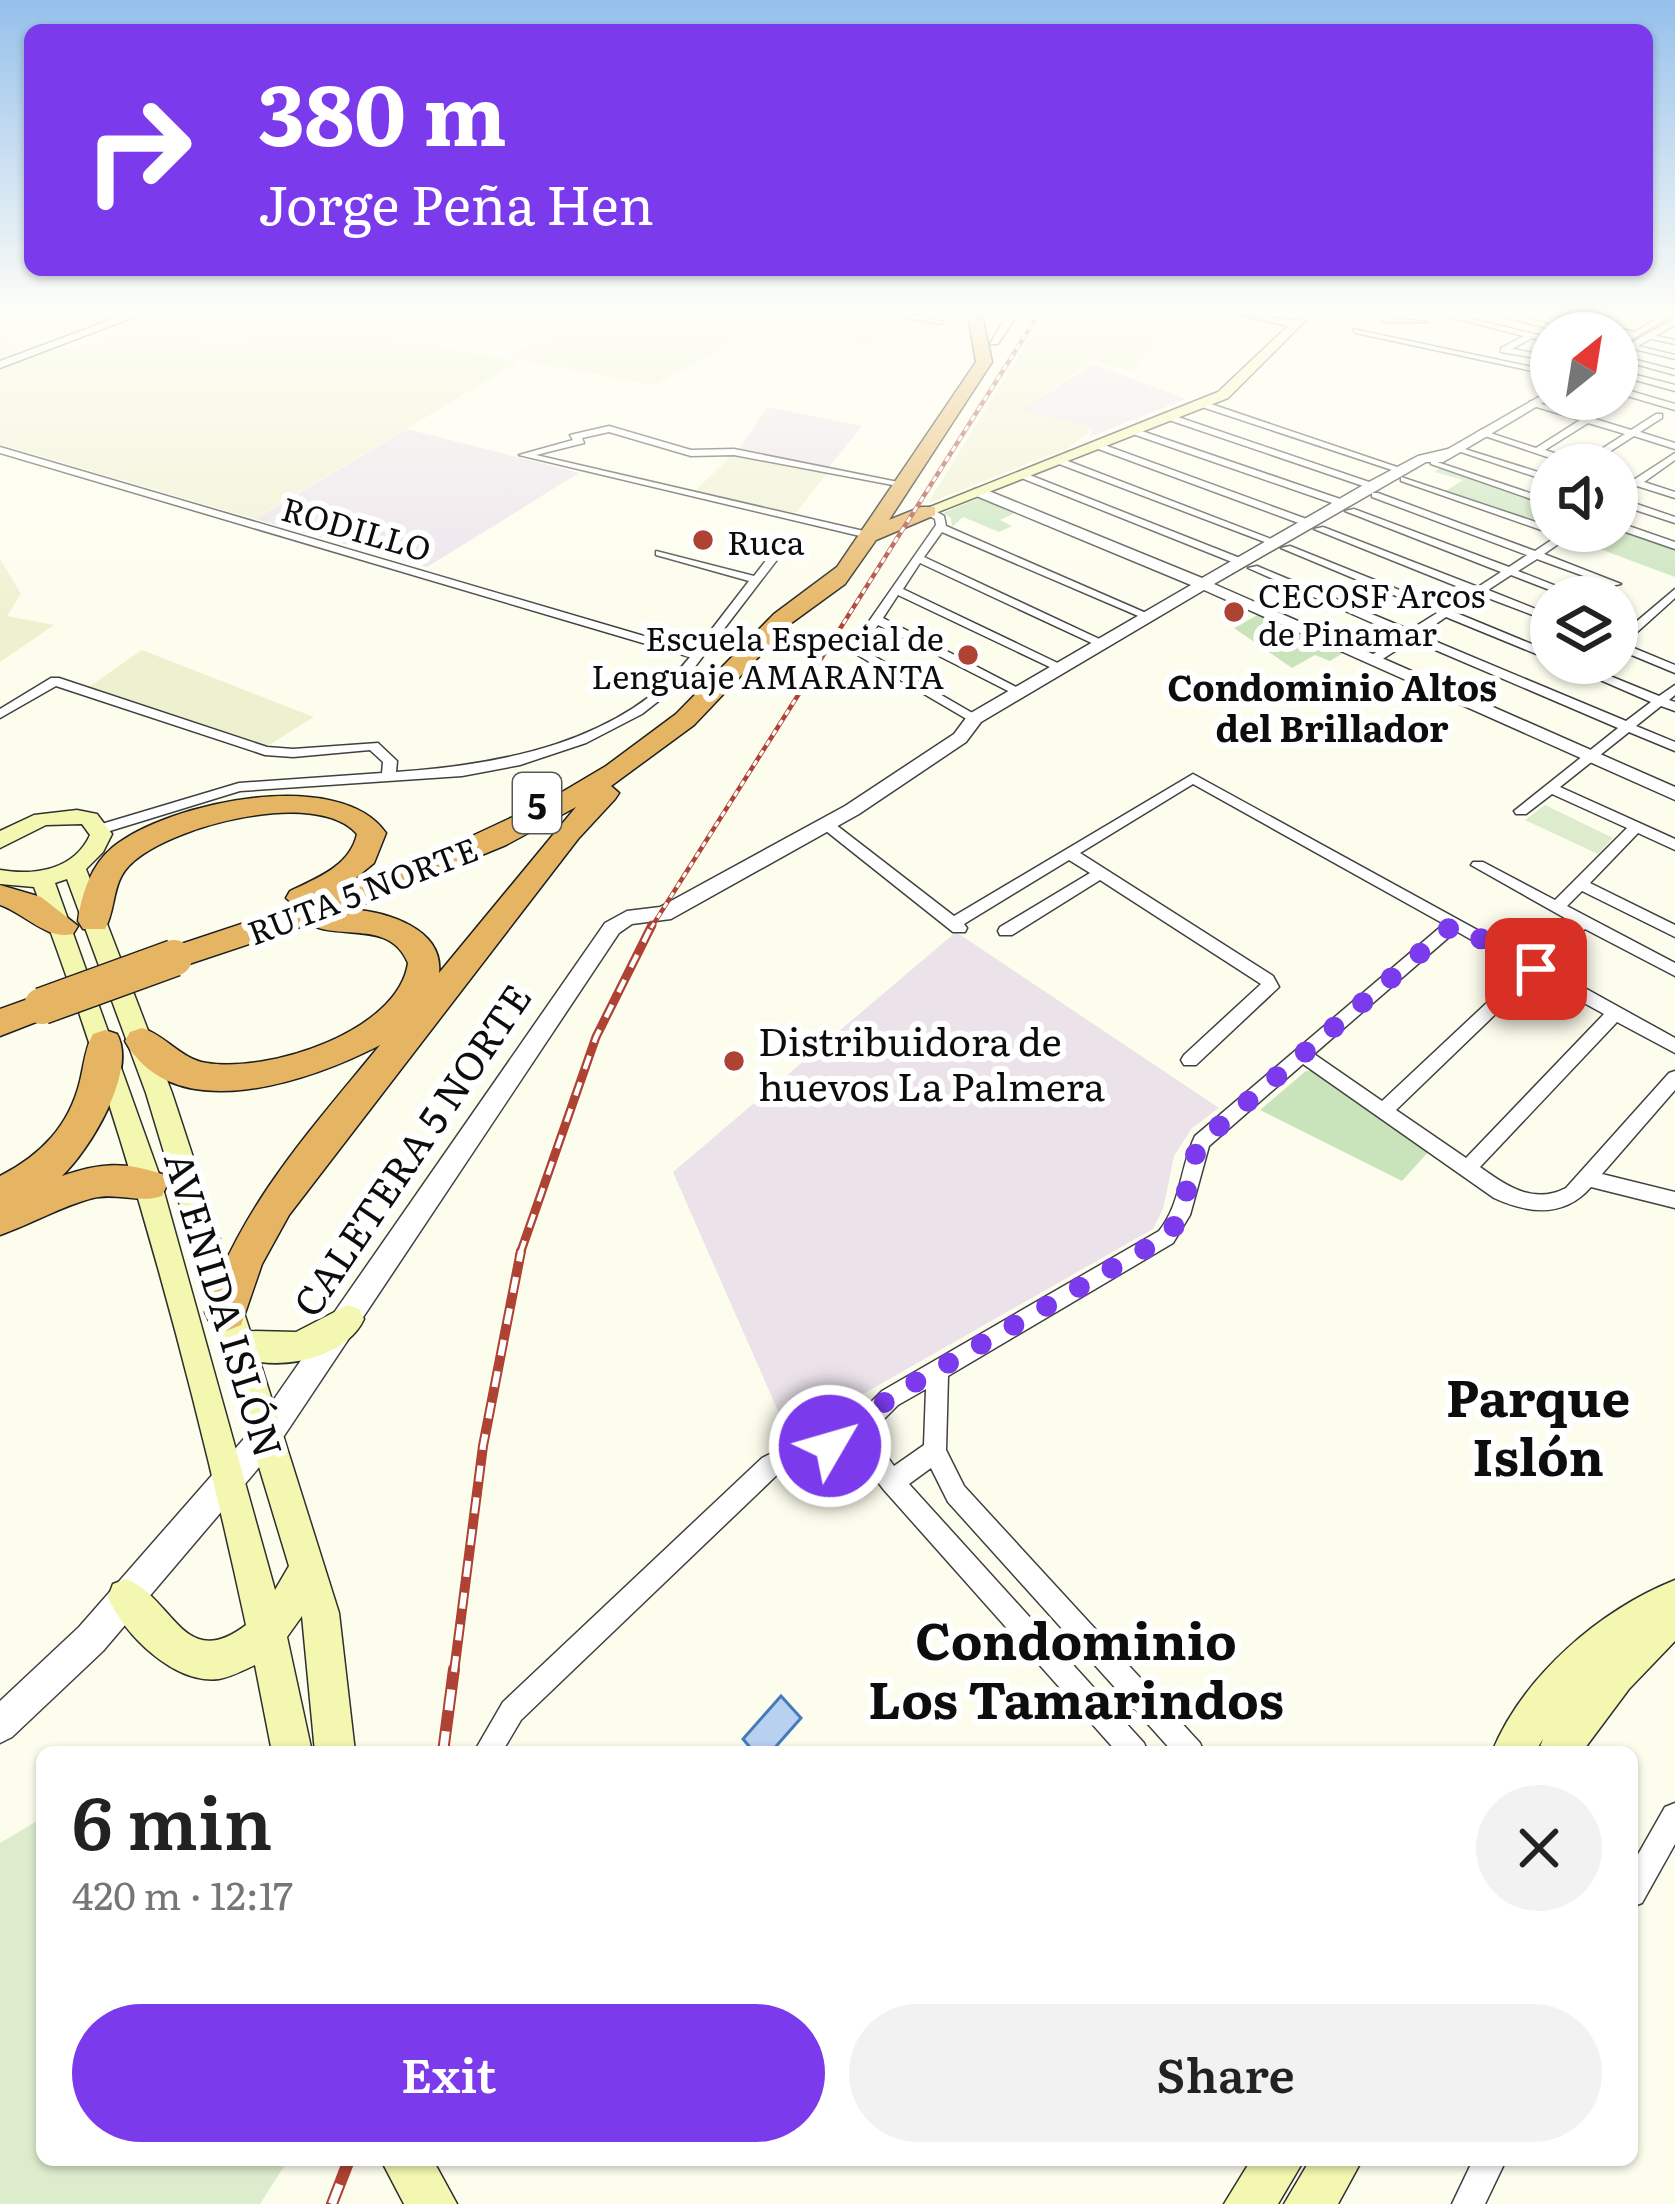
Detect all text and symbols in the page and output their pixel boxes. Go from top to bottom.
text: 380 m [258,47,507,172]
icon: right [60,72,216,228]
text: Jorge Peña Hen [258,161,654,242]
north arrow [1530,312,1638,420]
map controls [1530,312,1638,684]
button: sound [1530,444,1638,552]
street label: RODILLO [277,482,437,572]
place label: Ruca [727,516,805,565]
marker: Ruca [690,527,716,553]
place label: CECOSF Arcos de Pinamar [1258,569,1485,656]
button: layers [1530,576,1638,684]
marker: CECOSF Arcos de Pinamar [1221,599,1247,625]
place label: Escuela Especial de Lenguaje AMARANTA [591,612,944,699]
marker: Escuela Especial de Lenguaje AMARANTA [955,642,981,668]
district label: Condominio Altos del Brillador [1167,659,1497,753]
road number: 5 [513,773,561,833]
street label: RUTA 5 NORTE [240,823,484,955]
pin [1485,918,1587,1020]
icon: arrive [1503,936,1569,1002]
street label: CALETERA 5 NORTE [277,971,543,1327]
place label: Distribuidora de huevos La Palmera [758,1010,1105,1113]
marker: Distribuidora de huevos La Palmera [721,1048,747,1074]
street label: AVENIDA ISLÓN [152,1144,300,1464]
district label: Parque Islón [1446,1357,1630,1492]
position arrow [767,1383,893,1509]
district label: Condominio Los Tamarindos [868,1600,1284,1735]
text: 6 min [72,1765,272,1872]
button: close [1476,1785,1602,1911]
text: 420 m · 12:17 [72,1864,293,1922]
button: Exit [72,2004,825,2142]
button: Share [849,2004,1602,2142]

